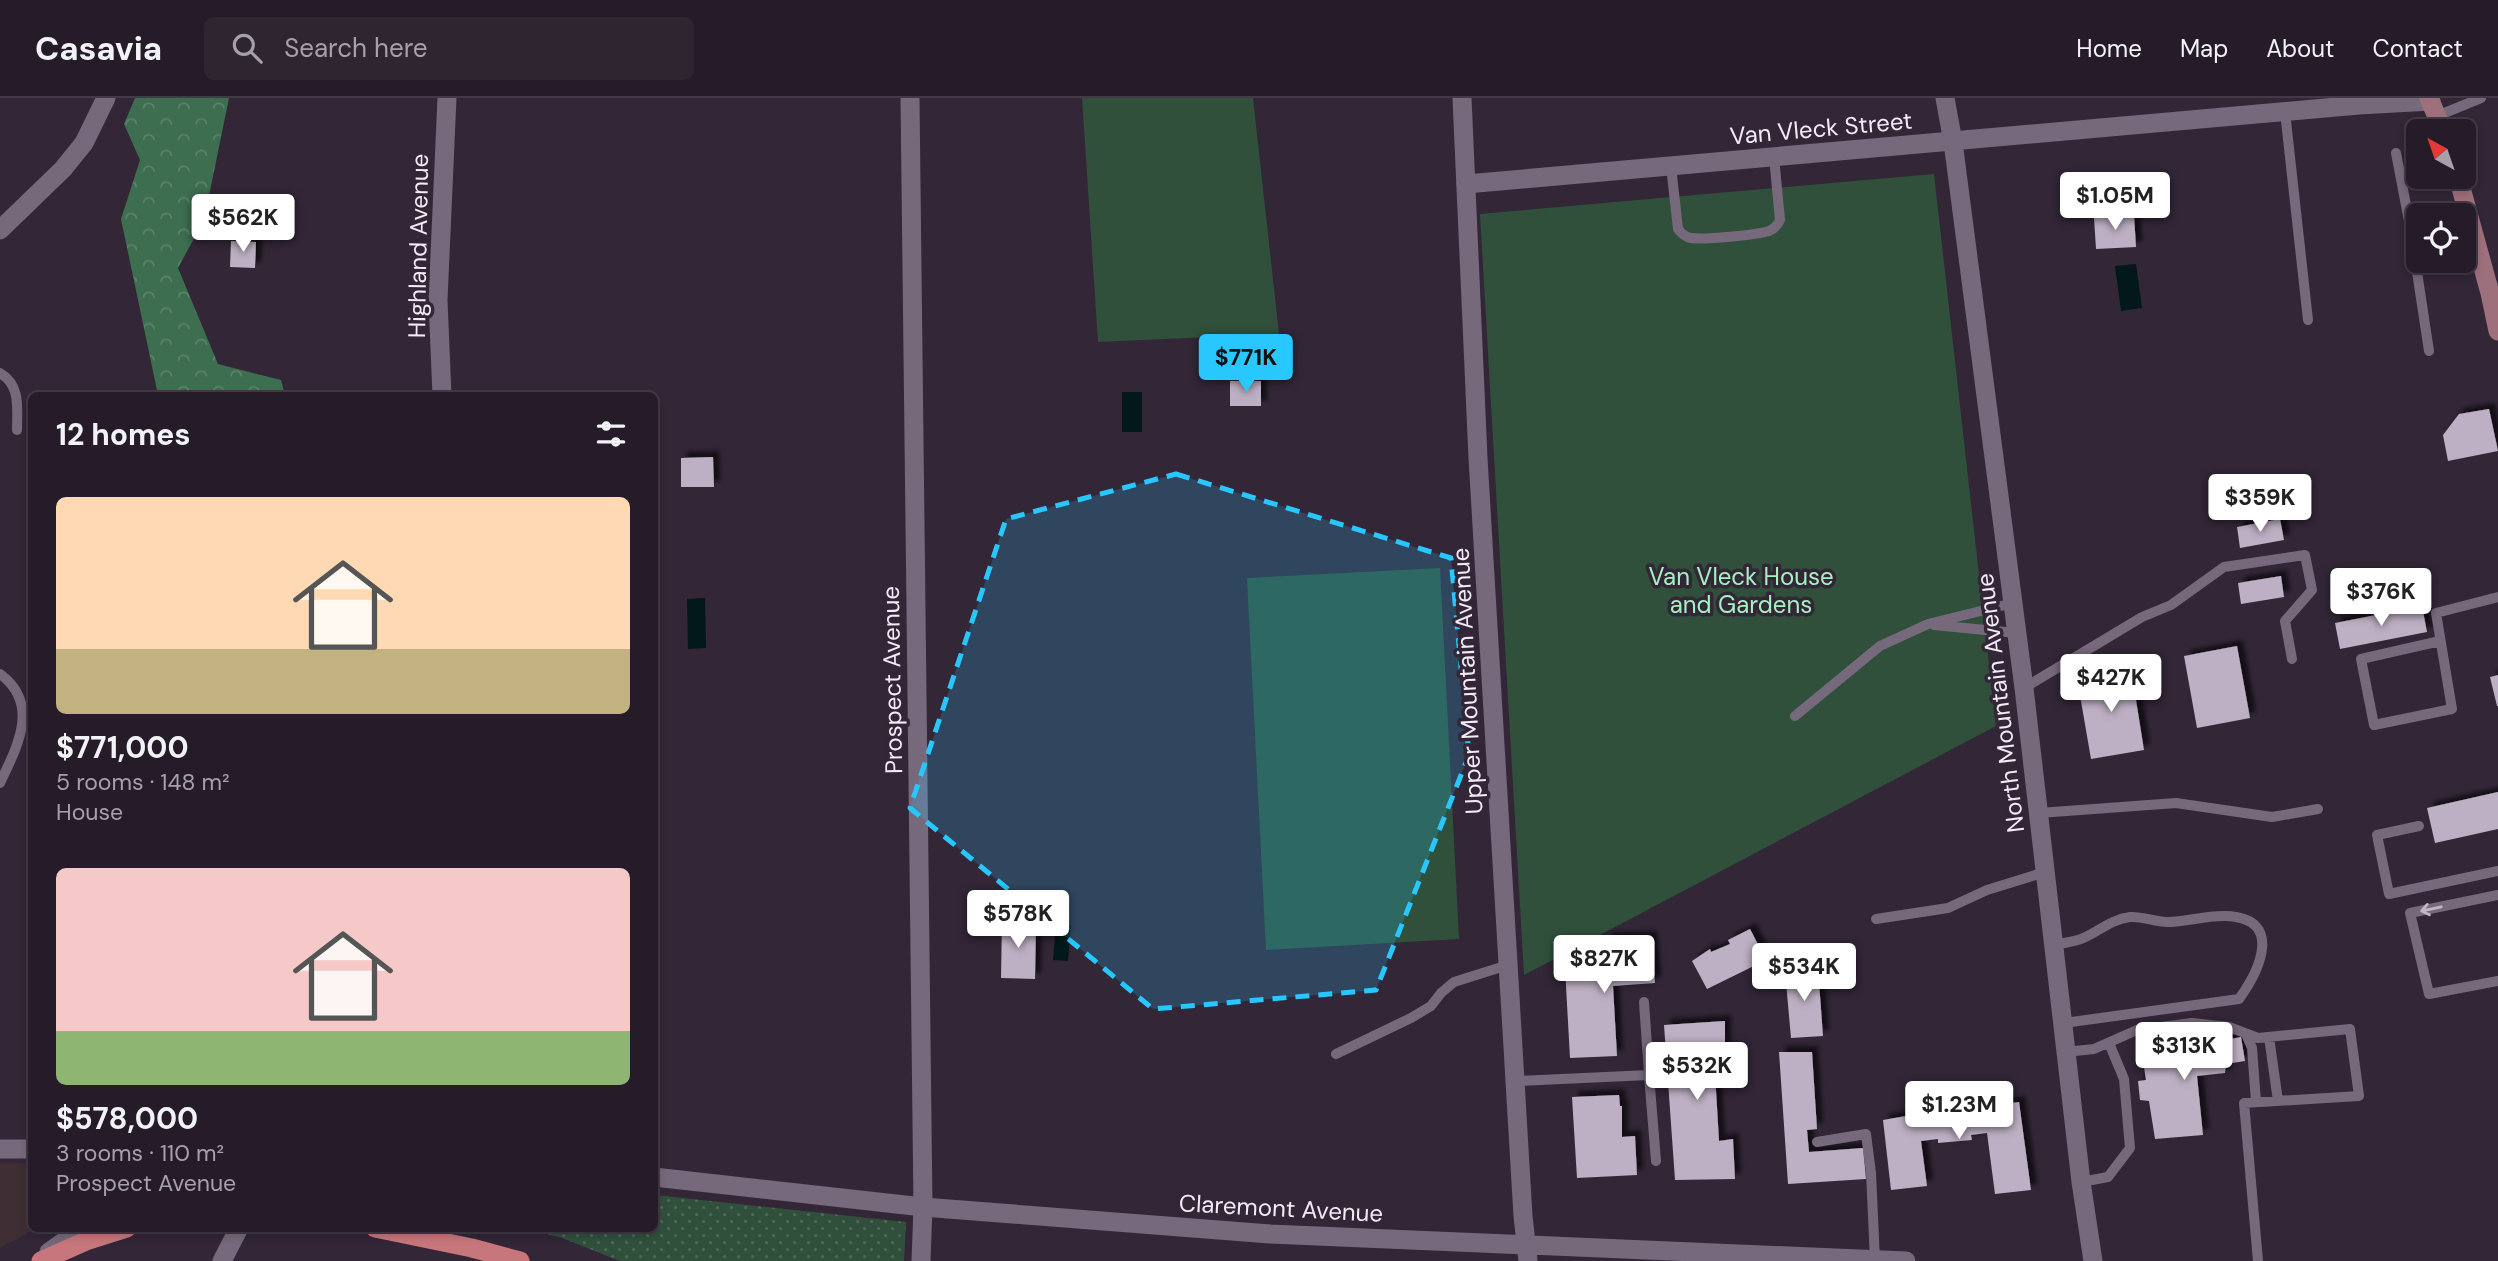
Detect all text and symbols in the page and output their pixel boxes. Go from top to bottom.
search box [204,17,694,80]
text: Casavia [35,27,162,70]
icon: search [228,29,266,67]
text: Search here [284,31,428,65]
text: Home [2076,33,2142,64]
text: Map [2180,33,2228,64]
text: About [2266,33,2335,64]
text: Contact [2373,33,2463,64]
street label: Van Vleck Street [1728,105,1914,151]
north arrow [2406,119,2476,189]
map controls [2406,119,2476,273]
street label: Highland Avenue [401,154,435,338]
pin: $1.05M [2058,172,2172,232]
text: $1.05M [2076,180,2154,210]
pin: $562K [194,194,292,254]
text: $562K [208,202,278,232]
button: locate [2406,203,2476,273]
pin: $771K [1197,334,1295,394]
text: $771K [1215,342,1277,372]
text: 12 homes [56,415,190,454]
icon: filters [592,415,630,453]
pin: $359K [2211,474,2309,534]
text: $359K [2224,482,2296,512]
icon: home [280,542,406,668]
street label: Upper Mountain Avenue [1445,547,1489,815]
park label: Van Vleck House and Gardens [1648,561,1834,620]
pin: $376K [2332,568,2430,628]
street label: North Mountain Avenue [1969,571,2031,835]
text: $376K [2346,576,2416,606]
street label: Prospect Avenue [875,586,909,774]
pin: $427K [2062,654,2160,714]
text: $427K [2076,662,2146,692]
text: $771,000 [56,728,189,767]
text: 5 rooms · 148 m² [56,767,230,797]
text: House [56,797,123,827]
pin: $578K [969,890,1067,950]
text: $578K [983,898,1053,928]
one-way arrow [2420,902,2443,916]
icon: home [280,913,406,1039]
pin: $827K [1555,936,1653,995]
text: $827K [1570,943,1638,973]
pin: $534K [1755,944,1853,1003]
text: $534K [1768,951,1840,981]
pin: $313K [2135,1023,2233,1082]
text: $313K [2152,1030,2216,1060]
pin: $532K [1648,1042,1746,1102]
text: $532K [1662,1050,1732,1080]
pin: $1.23M [1902,1082,2016,1141]
text: $1.23M [1921,1089,1997,1119]
text: $578,000 [56,1099,198,1138]
text: 3 rooms · 110 m² [56,1138,224,1168]
text: Prospect Avenue [56,1168,236,1198]
street label: Claremont Avenue [1178,1187,1384,1229]

